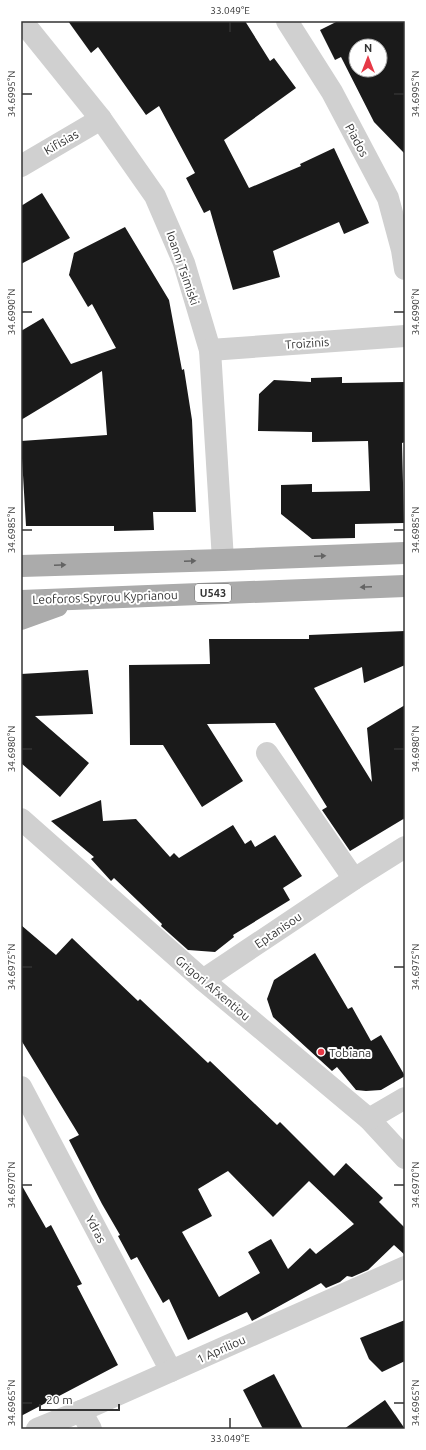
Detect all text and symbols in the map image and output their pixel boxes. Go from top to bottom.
text: 33.049°E [210,5,250,16]
north arrow [348,38,388,78]
text: N [364,42,372,54]
text: 34.6995°N [6,71,17,117]
text: 34.6995°N [410,71,421,117]
street label: Piados [343,121,371,159]
street label: Kifisias [42,127,80,157]
street label: Ioanni Tsimiski [164,229,202,307]
text: 34.6990°N [6,289,17,335]
text: 34.6990°N [410,289,421,335]
street label: Troizinis [285,335,329,351]
text: 34.6985°N [6,507,17,553]
text: 34.6985°N [410,507,421,553]
one-way arrow [314,553,326,560]
one-way arrow [184,558,196,565]
one-way arrow [54,562,67,568]
road number: U543 [195,584,231,602]
one-way arrow [359,584,372,590]
street label: Leoforos Spyrou Kyprianou [32,588,178,606]
text: 34.6980°N [6,726,17,772]
text: 34.6980°N [410,726,421,772]
street label: Eptanisou [252,910,304,950]
text: 34.6975°N [6,944,17,990]
text: 34.6975°N [410,944,421,990]
street label: Grigori Afxentiou [173,953,253,1023]
place label: Tobiana [329,1046,371,1059]
marker: Tobiana [316,1047,326,1057]
text: 34.6970°N [6,1162,17,1208]
text: 34.6970°N [410,1162,421,1208]
street label: Ydras [83,1213,109,1245]
street label: 1 Apriliou [195,1333,247,1365]
text: 34.6965°N [6,1380,17,1426]
text: 34.6965°N [410,1380,421,1426]
scale bar [40,1386,119,1412]
text: 20 m [46,1393,73,1406]
text: 33.049°E [210,1433,250,1444]

